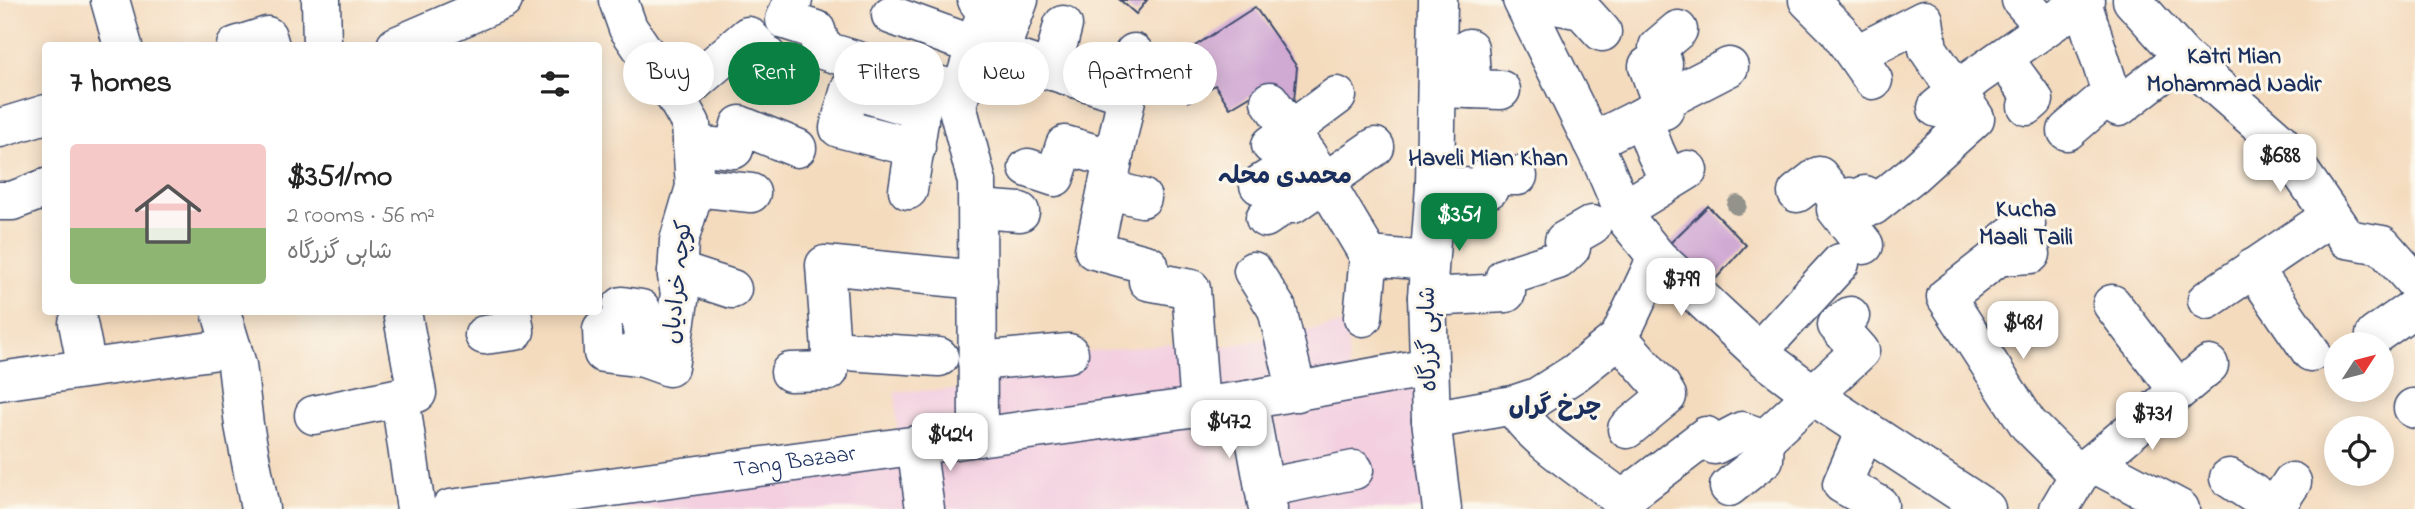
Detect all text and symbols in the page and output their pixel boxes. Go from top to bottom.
district label: Katri Mian Mohammad Nadir [2147,40,2322,103]
chip: Buy [623,42,714,105]
chip: Rent [728,42,820,105]
chip: Filters [834,42,944,105]
chip: New [958,42,1049,105]
chip: Apartment [1063,42,1217,105]
text: 7 homes [70,62,172,106]
icon: filters [536,65,574,103]
pin: $688 [2239,134,2321,194]
text: $688 [2259,140,2301,173]
district label: Haveli Mian Khan [1408,142,1568,177]
text: $351/mo [287,156,392,200]
district label: محمدی محلہ [1218,160,1352,195]
icon: home [126,172,210,256]
district label: Kucha Maali Taili [1979,193,2073,256]
pin: $351 [1418,194,1500,253]
text: $351 [1437,199,1481,232]
text: 2 rooms · 56 m² [287,200,435,233]
street label: کوچہ خرادیاں [656,218,702,346]
text: شاہی گزرگاہ [287,236,392,269]
pin: $799 [1640,258,1722,318]
text: $799 [1662,264,1700,297]
street label: شاہی گزرگاہ [1412,286,1446,392]
pin: $481 [1982,302,2064,361]
text: $481 [2003,307,2043,340]
north arrow [2324,332,2394,402]
map controls [2324,332,2394,486]
district label: چرخ گراں [1509,391,1601,426]
pin: $731 [2111,392,2193,452]
text: $731 [2132,398,2172,431]
pin: $472 [1188,400,1270,460]
text: $472 [1207,406,1251,439]
pin: $424 [909,414,991,473]
button: locate [2324,416,2394,486]
text: $424 [928,419,972,452]
street label: Tang Bazaar [732,437,859,487]

